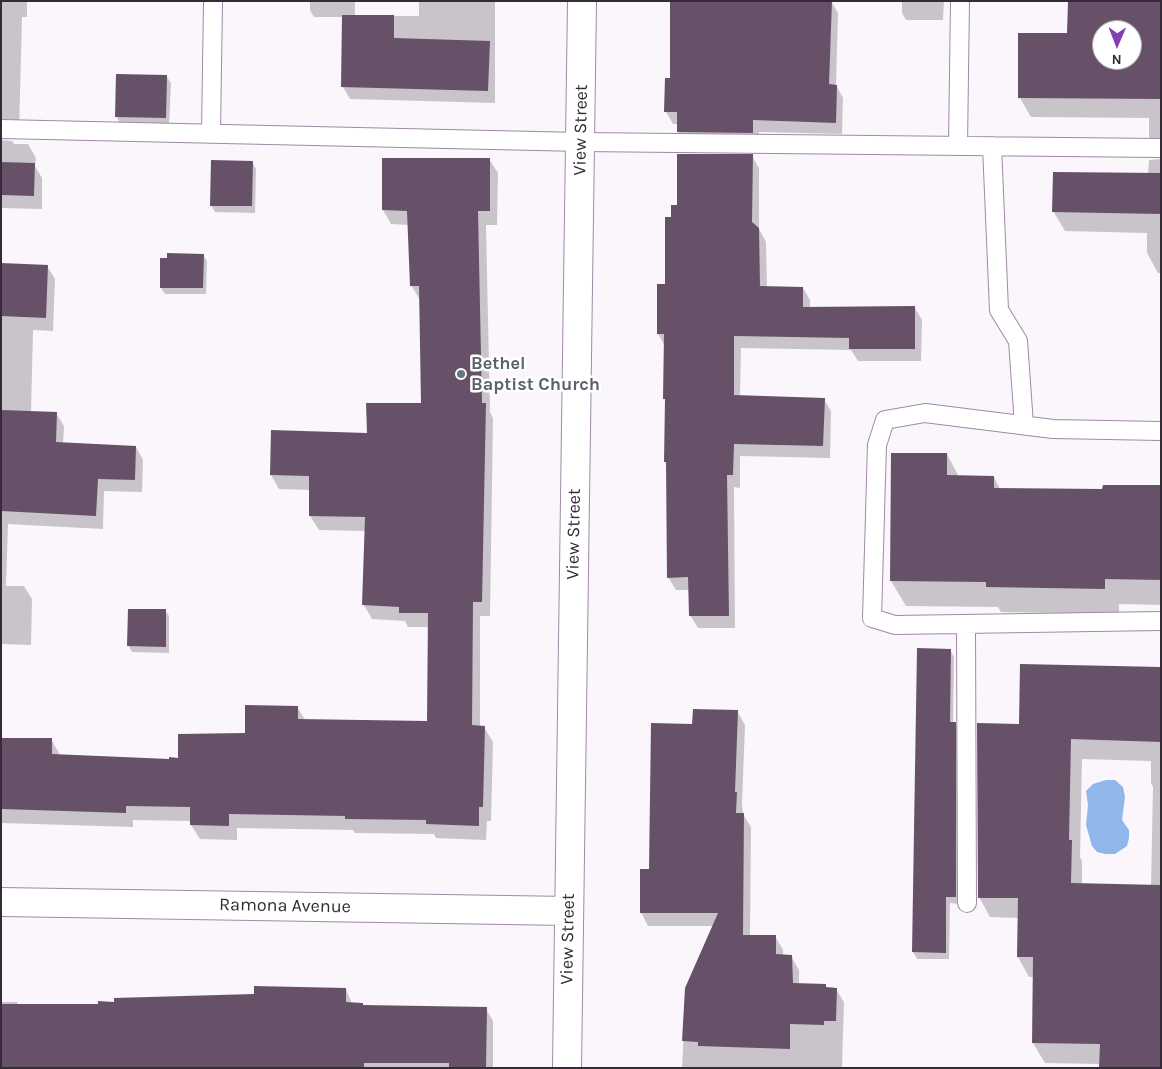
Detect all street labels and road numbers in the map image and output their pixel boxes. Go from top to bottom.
street label: View Street [569,84,593,176]
street label: View Street [562,488,586,580]
street label: View Street [556,893,580,985]
street label: Ramona Avenue [219,894,351,918]

